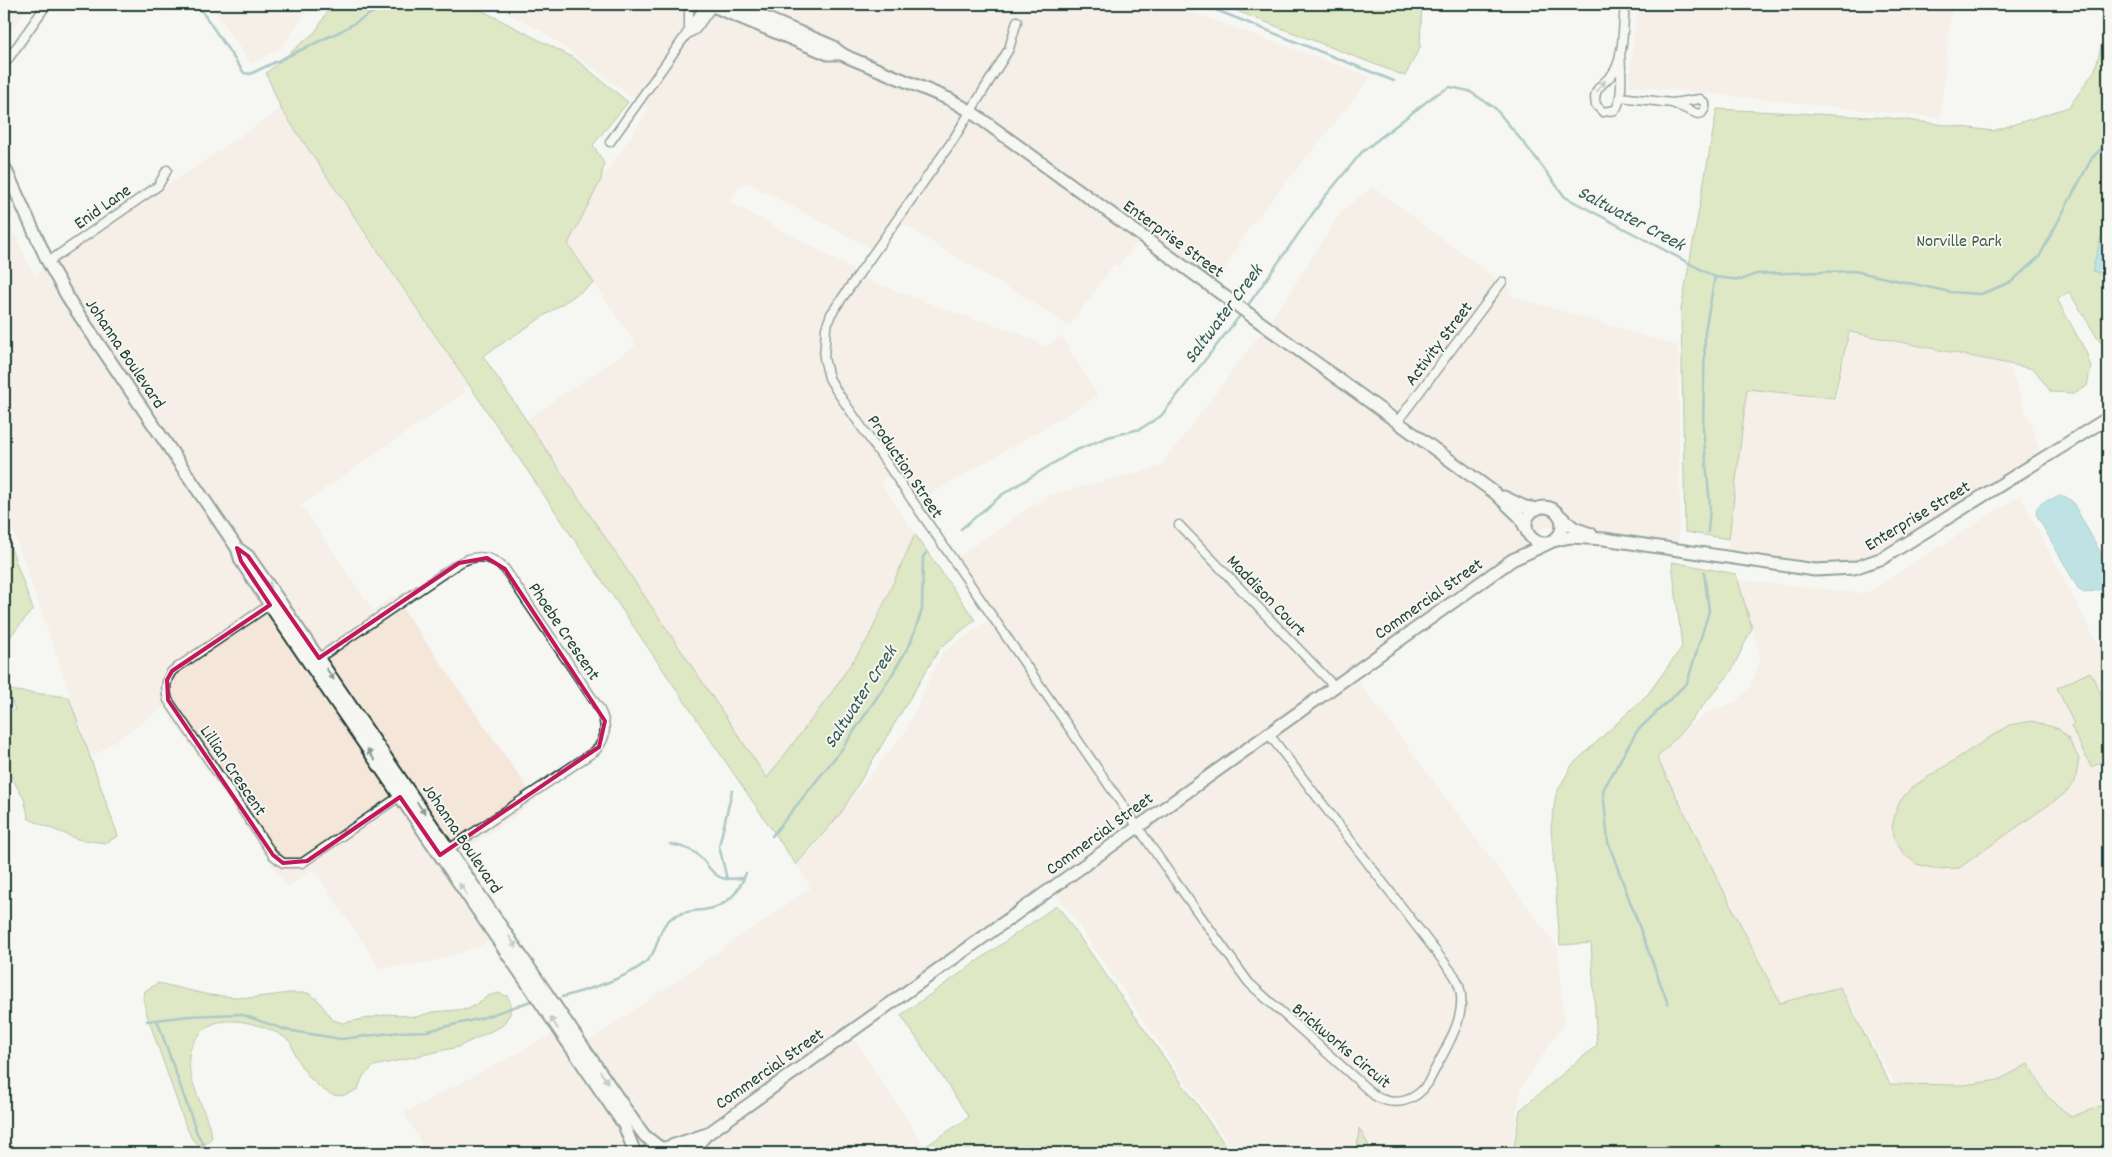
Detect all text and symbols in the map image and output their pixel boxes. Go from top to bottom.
one-way arrow [1595,80,1606,93]
street label: Enid Lane [70,179,137,237]
water label: Saltwater Creek [1572,181,1691,261]
street label: Enterprise Street [1117,195,1228,285]
park label: Norville Park [1916,230,2002,255]
water label: Saltwater Creek [1179,258,1272,370]
street label: Johanna Boulevard [78,294,170,414]
street label: Activity Street [1400,297,1480,392]
street label: Production Street [860,410,948,525]
street label: Enterprise Street [1861,476,1976,559]
street label: Maddison Court [1220,550,1311,644]
street label: Commercial Street [1370,553,1489,647]
one-way arrow [262,575,272,589]
street label: Phoebe Crescent [521,578,605,687]
water label: Saltwater Creek [819,639,907,755]
one-way arrow [325,667,335,680]
street label: Lillian Crescent [192,721,272,822]
one-way arrow [366,748,376,761]
street label: Johanna Boulevard [415,779,507,899]
street label: Commercial Street [1042,787,1160,883]
one-way arrow [416,801,426,815]
one-way arrow [458,882,468,896]
one-way arrow [508,935,517,949]
street label: Brickworks Circuit [1286,998,1396,1096]
one-way arrow [549,1016,559,1030]
street label: Commercial Street [711,1023,830,1117]
one-way arrow [599,1070,609,1083]

